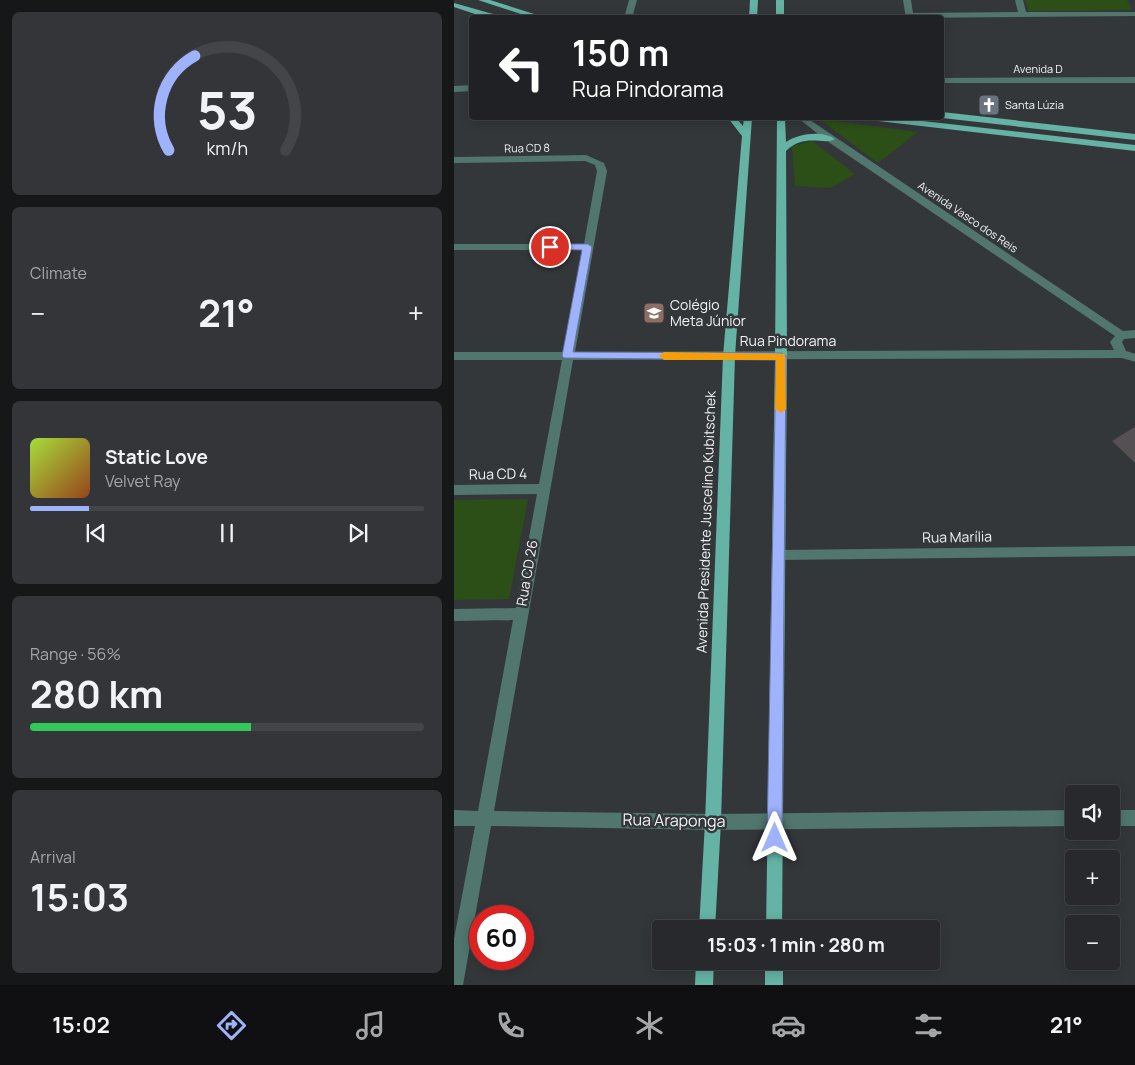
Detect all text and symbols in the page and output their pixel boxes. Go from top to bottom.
text: 150 m [572,29,669,77]
icon: left [489,35,554,100]
street label: Avenida D [1013,61,1063,76]
text: 53 [197,74,257,145]
text: Rua Pindorama [572,74,724,104]
church icon: Santa Lúzia [977,93,1001,117]
place label: Santa Lúzia [1005,97,1064,112]
text: km/h [206,136,248,160]
street label: Rua CD 8 [504,140,550,155]
street label: Avenida Vasco dos Reis [915,178,1021,256]
pin [529,226,571,268]
icon: arrive [536,233,564,261]
text: Climate [30,262,87,284]
text: 21° [198,286,255,338]
text: − [30,294,45,332]
text: + [408,294,424,332]
place label: Colégio Meta Júnior [670,295,746,330]
school or university icon: Colégio Meta Júnior [642,301,666,325]
street label: Rua Pindorama [740,331,836,350]
street label: Avenida Presidente Juscelino Kubitschek [691,390,720,653]
text: Static Love [105,444,208,470]
street label: Rua CD 4 [469,463,527,484]
text: Velvet Ray [105,470,181,492]
icon: previous [82,519,110,547]
icon: pause [213,519,241,547]
icon: next [344,519,372,547]
street label: Rua Marília [922,526,992,547]
street label: Rua CD 26 [511,538,542,607]
text: Range · 56% [30,643,121,665]
text: 280 km [30,667,163,719]
map controls [1065,785,1120,970]
button: sound [1065,785,1120,840]
street label: Rua Araponga [622,808,726,832]
position arrow [748,811,800,863]
text: Arrival [30,846,76,868]
button: + [1065,850,1120,905]
text: 15:03 [30,870,129,922]
speed limit sign: 60 [469,905,534,970]
button: − [1065,915,1120,970]
text: 15:03 · 1 min · 280 m [707,932,885,958]
icon: directions [214,1008,249,1043]
icon: music [353,1008,388,1043]
icon: phone [493,1008,528,1043]
icon: climate [632,1008,667,1043]
icon: car [771,1008,806,1043]
icon: filters [911,1008,946,1043]
text: 15:02 [52,1010,110,1040]
text: 21° [1050,1010,1083,1040]

